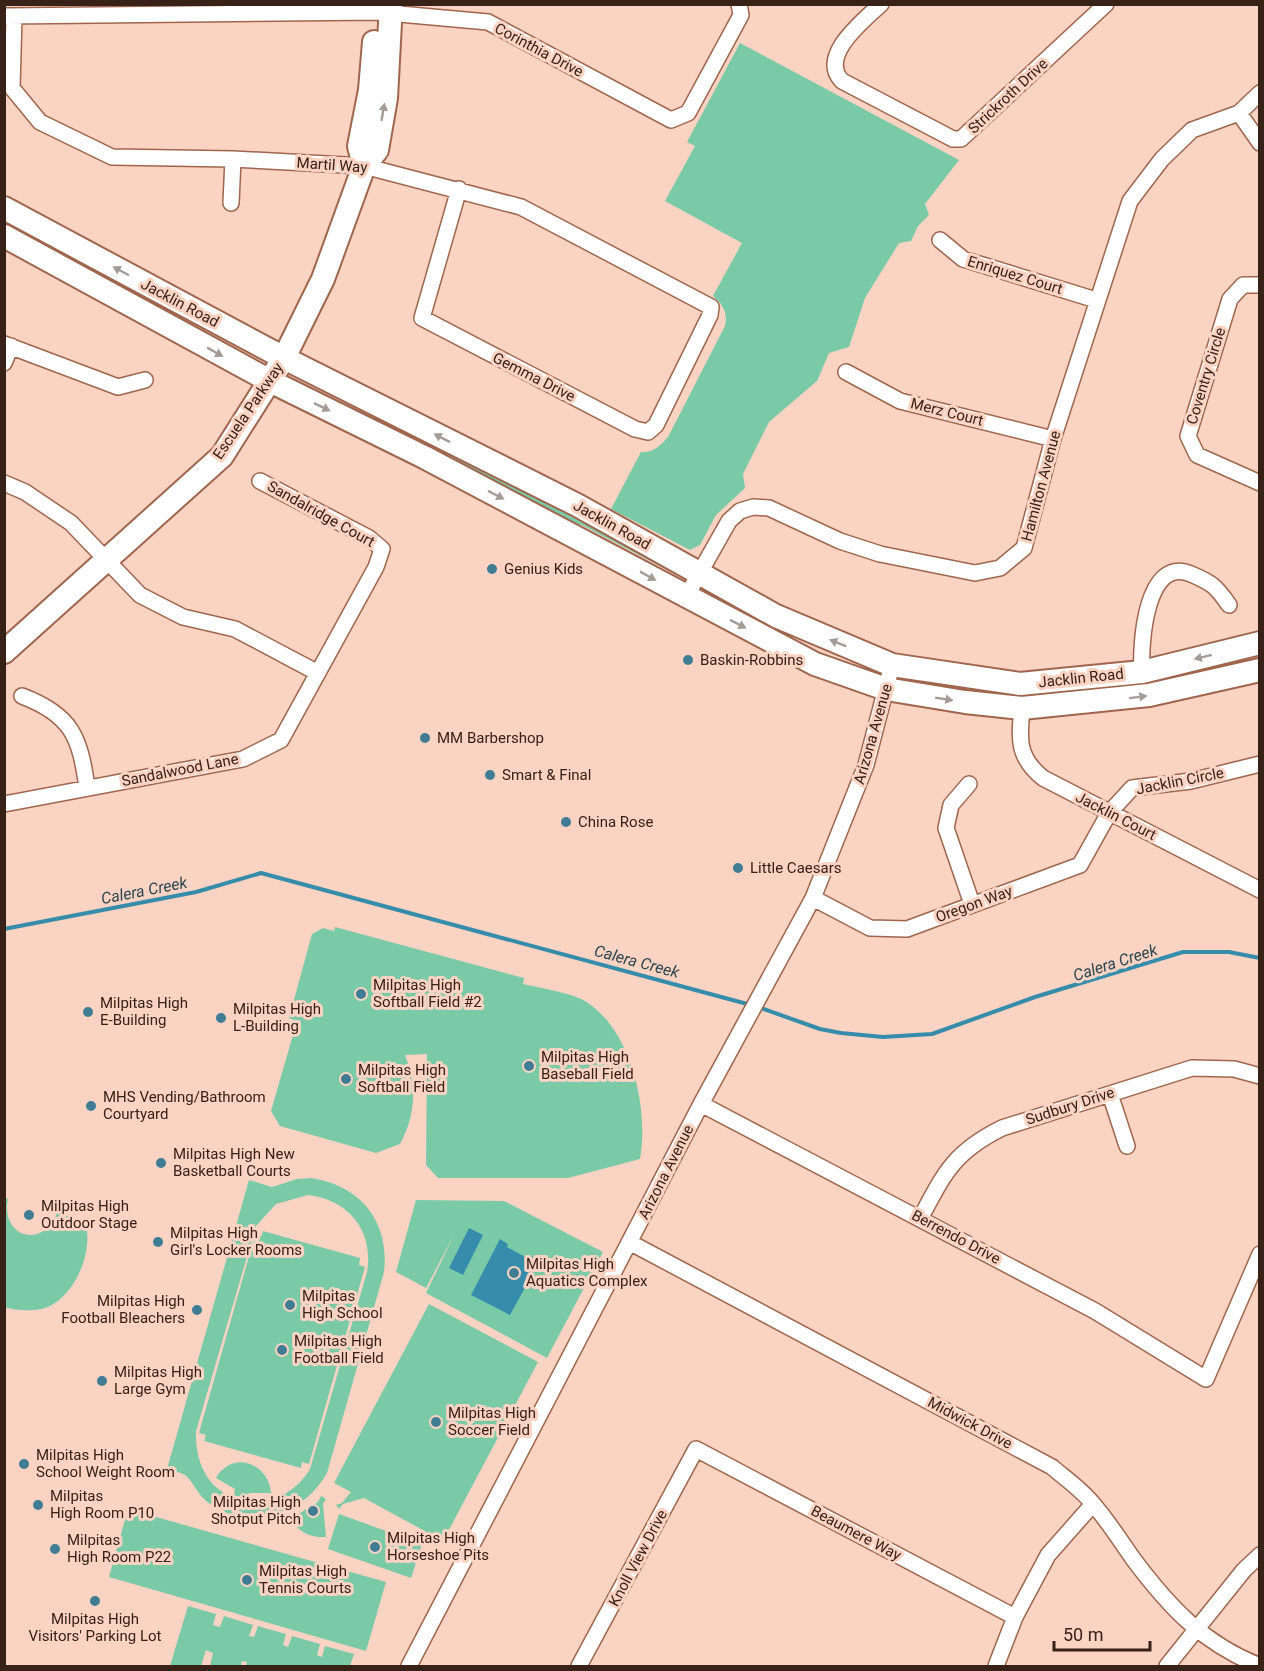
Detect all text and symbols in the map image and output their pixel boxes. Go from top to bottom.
street label: Corinthia Drive [492,19,586,81]
street label: Strickroth Drive [965,55,1051,137]
one-way arrow [379,103,388,122]
street label: Martil Way [296,154,368,176]
street label: Enriquez Court [965,252,1065,298]
one-way arrow [113,266,130,276]
street label: Jacklin Road [138,275,222,331]
street label: Coventry Circle [1183,325,1229,427]
one-way arrow [207,347,224,357]
street label: Gemma Drive [490,349,578,405]
street label: Escuela Parkway [209,359,287,463]
street label: Merz Court [909,394,985,430]
one-way arrow [314,402,331,412]
street label: Hamilton Avenue [1018,429,1064,543]
one-way arrow [434,433,451,443]
street label: Sandalridge Court [264,477,378,551]
one-way arrow [488,490,505,500]
street label: Jacklin Road [570,496,654,554]
place label: Genius Kids [504,560,583,578]
marker: Genius Kids [485,562,499,576]
one-way arrow [640,571,657,581]
one-way arrow [729,619,746,628]
one-way arrow [828,638,846,648]
place label: Baskin-Robbins [700,651,803,669]
marker: Baskin-Robbins [681,653,695,667]
one-way arrow [1193,653,1212,663]
street label: Jacklin Road [1037,665,1125,691]
street label: Arizona Avenue [850,682,896,786]
one-way arrow [1128,692,1147,701]
one-way arrow [934,695,953,704]
place label: MM Barbershop [437,729,544,747]
marker: MM Barbershop [418,731,432,745]
street label: Sandalwood Lane [120,750,240,790]
street label: Jacklin Circle [1135,764,1225,798]
place label: Smart & Final [502,766,591,784]
marker: Smart & Final [483,768,497,782]
street label: Jacklin Court [1073,788,1159,844]
place label: China Rose [578,813,653,831]
marker: China Rose [559,815,573,829]
place label: Little Caesars [750,859,841,877]
marker: Little Caesars [731,861,745,875]
water label: Calera Creek [99,873,190,908]
street label: Oregon Way [933,882,1015,926]
water label: Calera Creek [1071,940,1161,985]
water label: Calera Creek [592,941,683,982]
place label: Milpitas High Softball Field #2 [373,976,482,1011]
marker: Milpitas High Softball Field #2 [354,987,368,1001]
place label: Milpitas High E-Building [100,994,188,1029]
place label: Milpitas High L-Building [233,1000,321,1035]
marker: Milpitas High E-Building [81,1005,95,1019]
marker: Milpitas High L-Building [214,1011,228,1025]
place label: Milpitas High Baseball Field [541,1048,634,1083]
marker: Milpitas High Baseball Field [522,1059,536,1073]
place label: Milpitas High Softball Field [358,1061,446,1096]
marker: Milpitas High Softball Field [339,1072,353,1086]
street label: Sudbury Drive [1023,1083,1117,1129]
place label: MHS Vending/Bathroom Courtyard [103,1088,266,1123]
marker: MHS Vending/Bathroom Courtyard [84,1099,98,1113]
street label: Arizona Avenue [634,1122,698,1222]
place label: Milpitas High New Basketball Courts [173,1145,295,1180]
marker: Milpitas High New Basketball Courts [154,1156,168,1170]
place label: Milpitas High Outdoor Stage [41,1197,137,1232]
street label: Berrendo Drive [909,1206,1004,1268]
marker: Milpitas High Outdoor Stage [22,1208,36,1222]
place label: Milpitas High Girl's Locker Rooms [170,1224,302,1259]
marker: Milpitas High Girl's Locker Rooms [151,1235,165,1249]
place label: Milpitas High Aquatics Complex [526,1255,648,1290]
marker: Milpitas High Aquatics Complex [507,1266,521,1280]
place label: Milpitas High School [302,1287,383,1322]
place label: Milpitas High Football Bleachers [61,1292,185,1327]
marker: Milpitas High School [283,1298,297,1312]
marker: Milpitas High Football Bleachers [190,1303,204,1317]
place label: Milpitas High Football Field [294,1332,384,1367]
marker: Milpitas High Football Field [275,1343,289,1357]
place label: Milpitas High Large Gym [114,1363,202,1398]
marker: Milpitas High Large Gym [95,1374,109,1388]
street label: Midwick Drive [925,1393,1015,1453]
place label: Milpitas High Soccer Field [448,1404,536,1439]
marker: Milpitas High Soccer Field [429,1415,443,1429]
place label: Milpitas High School Weight Room [36,1446,175,1481]
marker: Milpitas High School Weight Room [17,1457,31,1471]
place label: Milpitas High Room P10 [50,1487,154,1522]
place label: Milpitas High Shotput Pitch [211,1493,301,1528]
marker: Milpitas High Room P10 [31,1498,45,1512]
street label: Beaumere Way [808,1502,904,1564]
marker: Milpitas High Shotput Pitch [306,1504,320,1518]
street label: Knoll View Drive [605,1507,671,1609]
place label: Milpitas High Horseshoe Pits [387,1529,489,1564]
place label: Milpitas High Room P22 [67,1531,171,1566]
marker: Milpitas High Horseshoe Pits [368,1540,382,1554]
marker: Milpitas High Room P22 [48,1542,62,1556]
place label: Milpitas High Tennis Courts [259,1562,352,1597]
marker: Milpitas High Tennis Courts [240,1573,254,1587]
marker: Milpitas High Visitors' Parking Lot [88,1594,102,1608]
place label: Milpitas High Visitors' Parking Lot [29,1610,162,1645]
scale bar [1054,1614,1150,1652]
text: 50 m [1063,1624,1103,1645]

